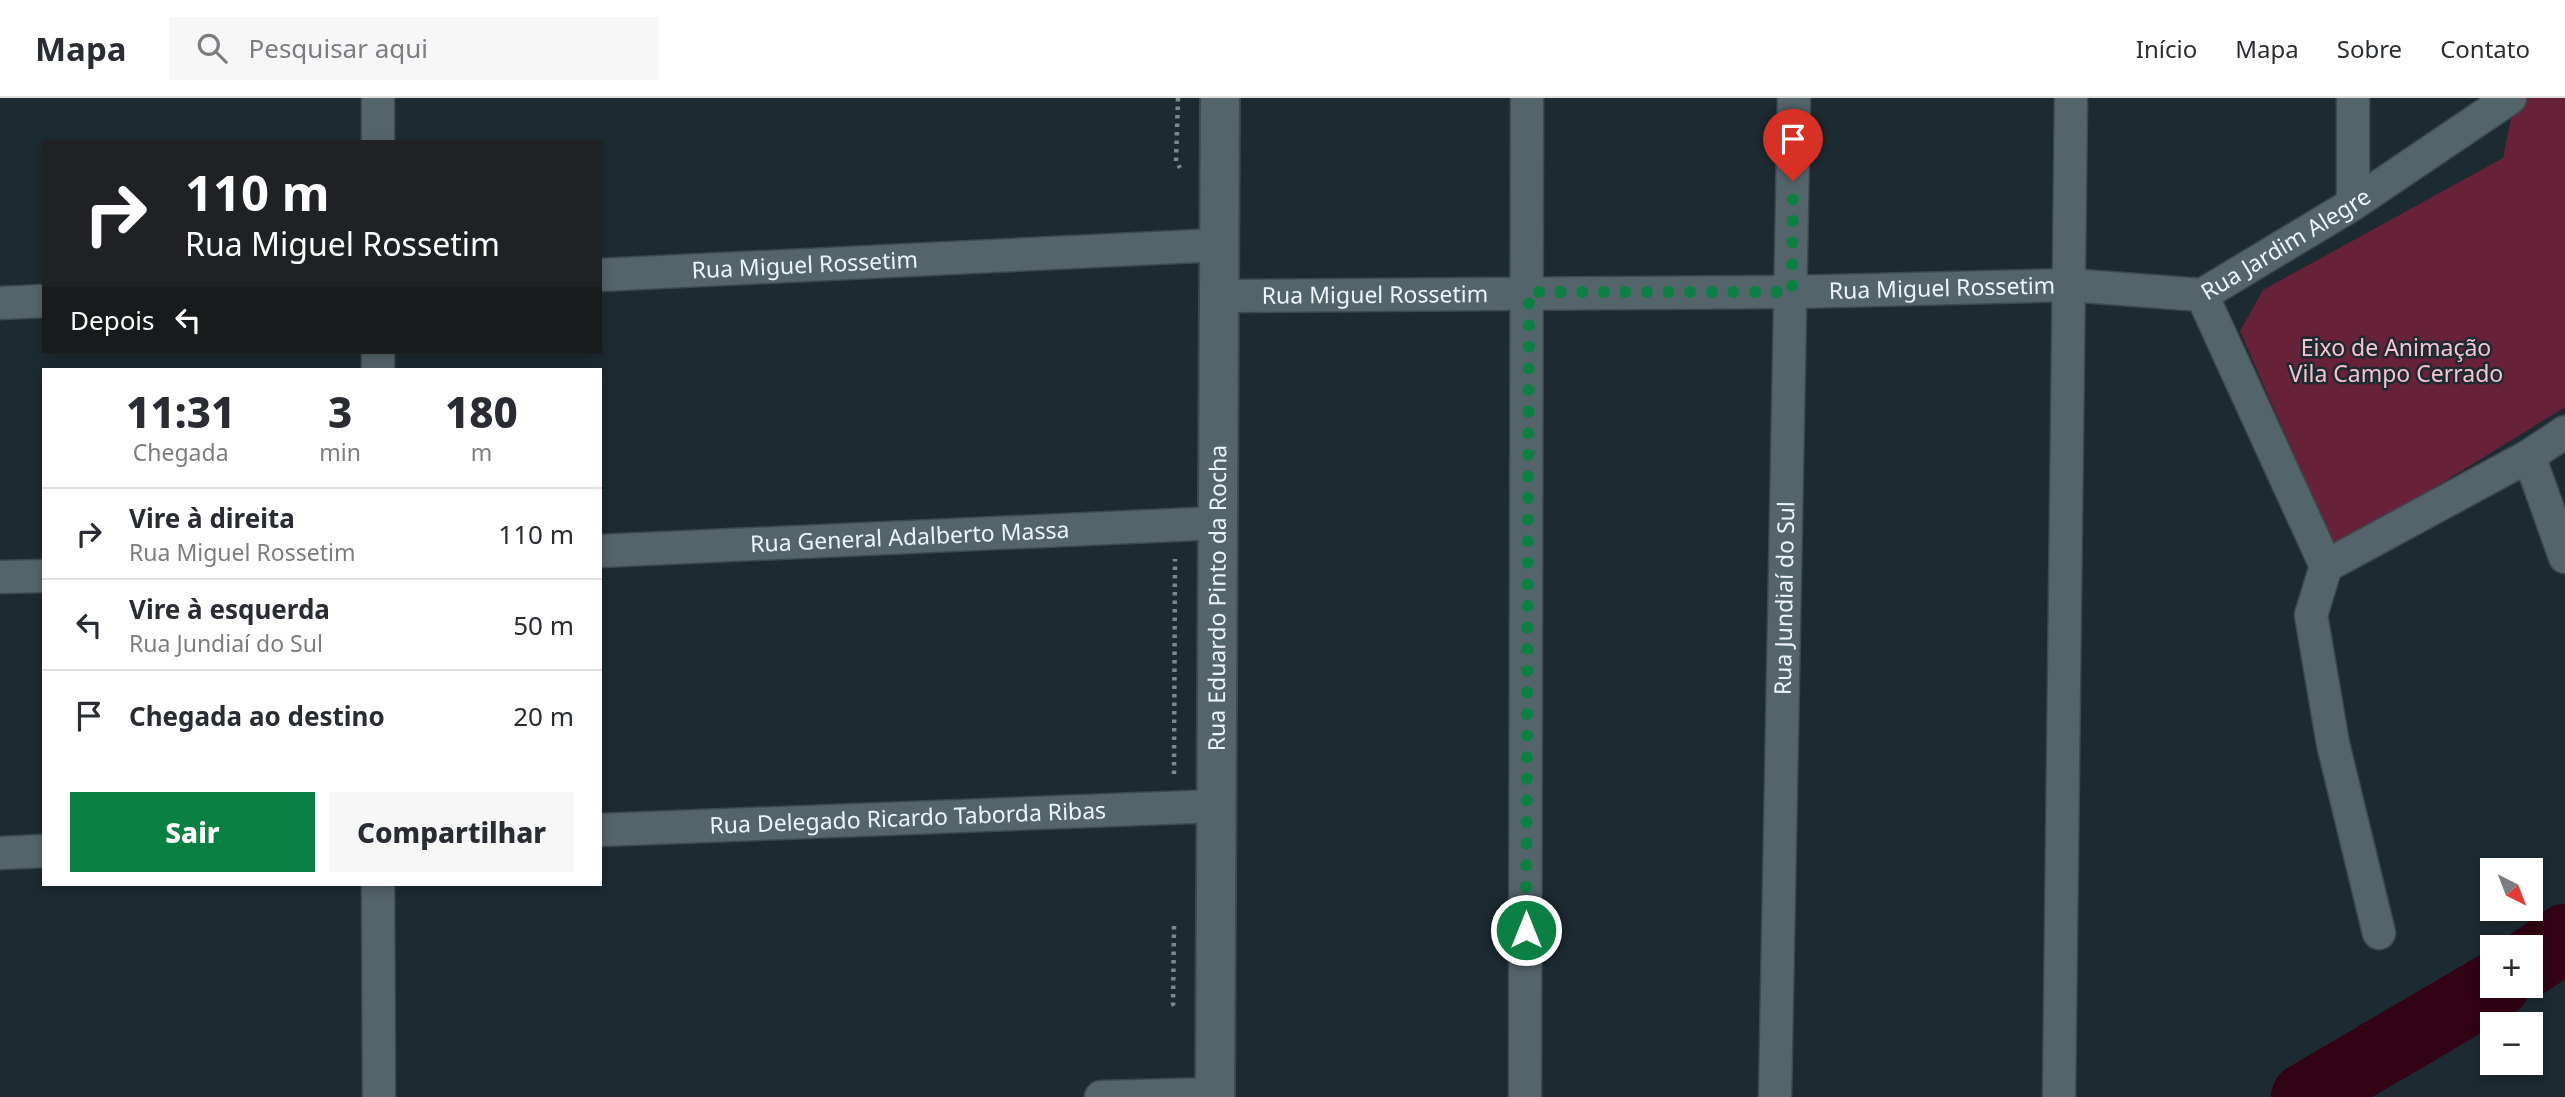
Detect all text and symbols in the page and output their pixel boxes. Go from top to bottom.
search box [169,17,659,80]
text: Mapa [35,26,127,71]
icon: search [193,29,231,67]
text: Pesquisar aqui [249,30,428,66]
text: Início [2136,32,2197,65]
text: Mapa [2235,32,2299,65]
text: Sobre [2337,32,2402,65]
text: Contato [2440,32,2530,65]
pin [1763,109,1823,181]
icon: arrive [1774,120,1812,158]
text: 110 m [185,159,330,225]
icon: right [70,168,161,259]
street label: Rua Jardim Alegre [2194,180,2376,307]
text: Rua Miguel Rossetim [185,222,500,265]
street label: Rua Miguel Rossetim [691,243,919,286]
street label: Rua Miguel Rossetim [1828,268,2056,306]
street label: Rua Miguel Rossetim [1262,277,1488,311]
icon: left [169,301,207,339]
text: Depois [70,302,155,338]
park label: Eixo de Animação Vila Campo Cerrado [2289,331,2503,389]
text: 11:31 [126,383,235,440]
text: 3 [328,383,352,440]
text: 180 [445,383,518,440]
text: Chegada [133,436,229,468]
text: min [319,436,361,468]
text: m [471,436,492,468]
street label: Rua Eduardo Pinto da Rocha [1200,445,1233,751]
text: Vire à direita [129,500,295,536]
street label: Rua Jundiaí do Sul [1766,501,1801,695]
street label: Rua General Adalberto Massa [749,513,1070,559]
icon: right [70,515,108,553]
text: 110 m [498,516,574,552]
text: Rua Miguel Rossetim [129,536,355,568]
text: Vire à esquerda [129,591,330,627]
icon: left [70,606,108,644]
text: 50 m [513,607,574,643]
text: Rua Jundiaí do Sul [129,627,323,659]
icon: arrive [70,697,108,735]
text: Chegada ao destino [129,698,385,734]
text: 20 m [513,698,574,734]
button: Sair [70,792,315,872]
button: Compartilhar [329,792,574,872]
street label: Rua Delegado Ricardo Taborda Ribas [709,793,1107,841]
north arrow [2480,858,2543,920]
map controls [2480,858,2543,1075]
position arrow [1489,893,1563,967]
button: + [2480,935,2543,998]
button: − [2480,1012,2543,1075]

